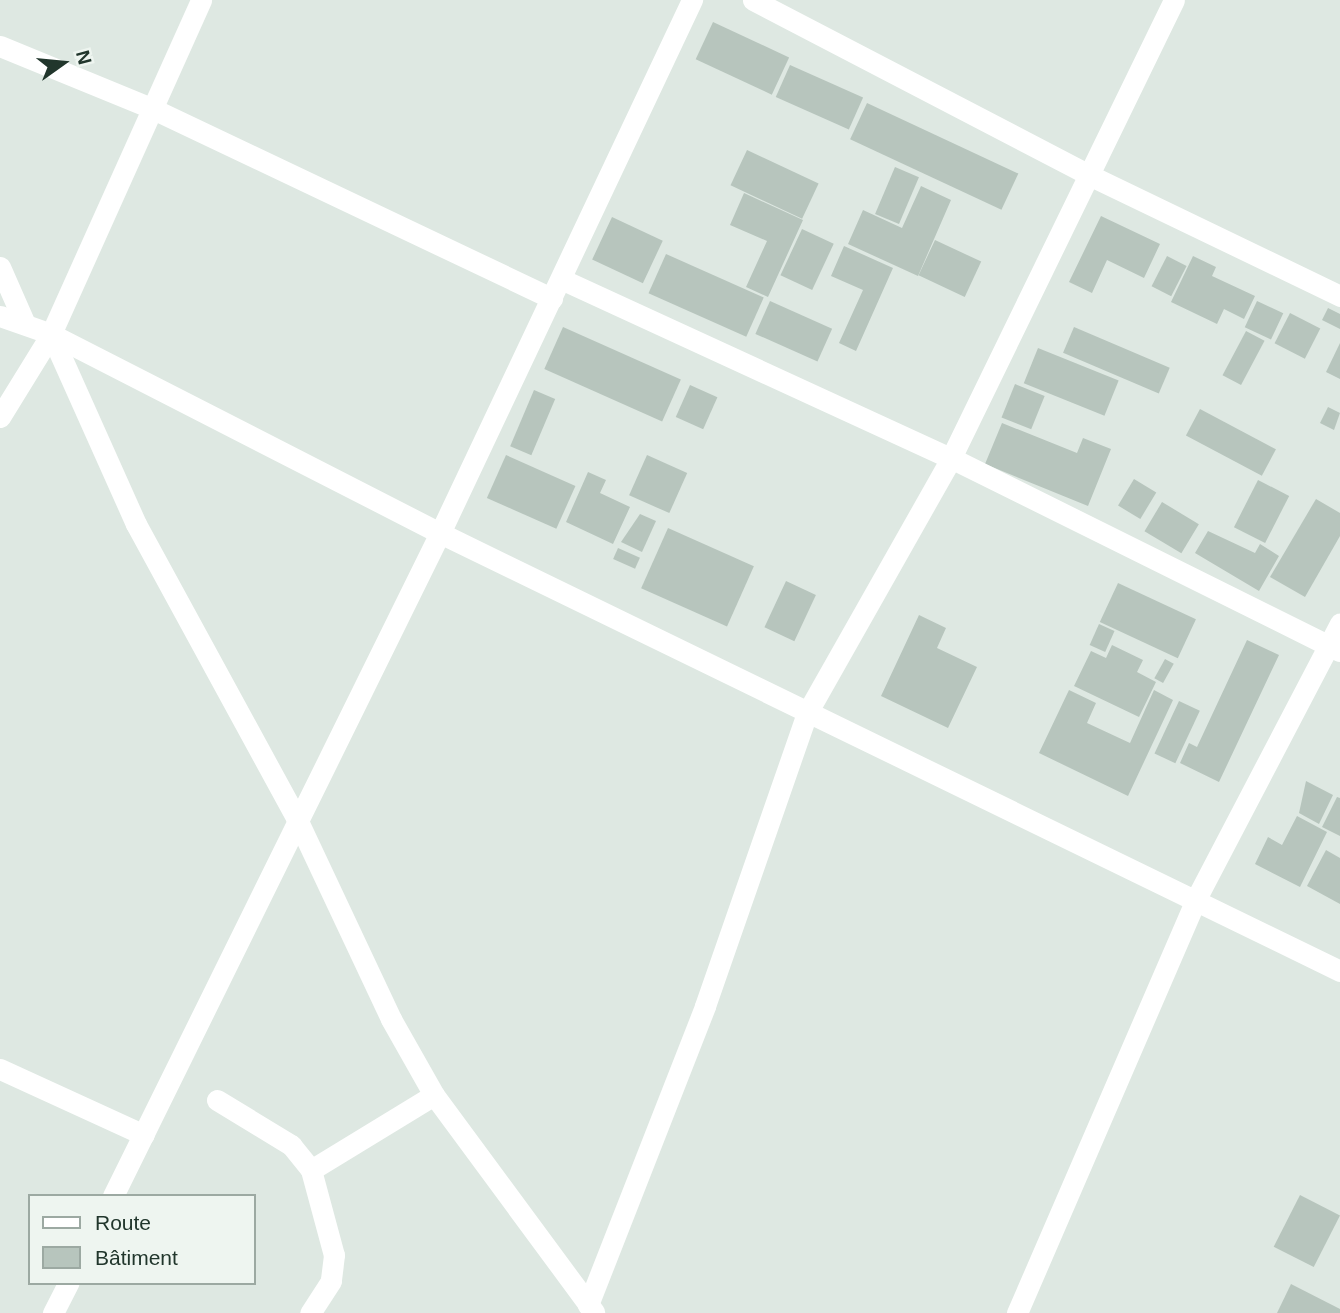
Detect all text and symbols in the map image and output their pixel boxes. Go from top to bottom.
north arrow [28,28,98,98]
text: N [72,48,96,67]
legend [28,1194,256,1285]
text: Route [95,1211,151,1234]
text: Bâtiment [95,1246,178,1269]

